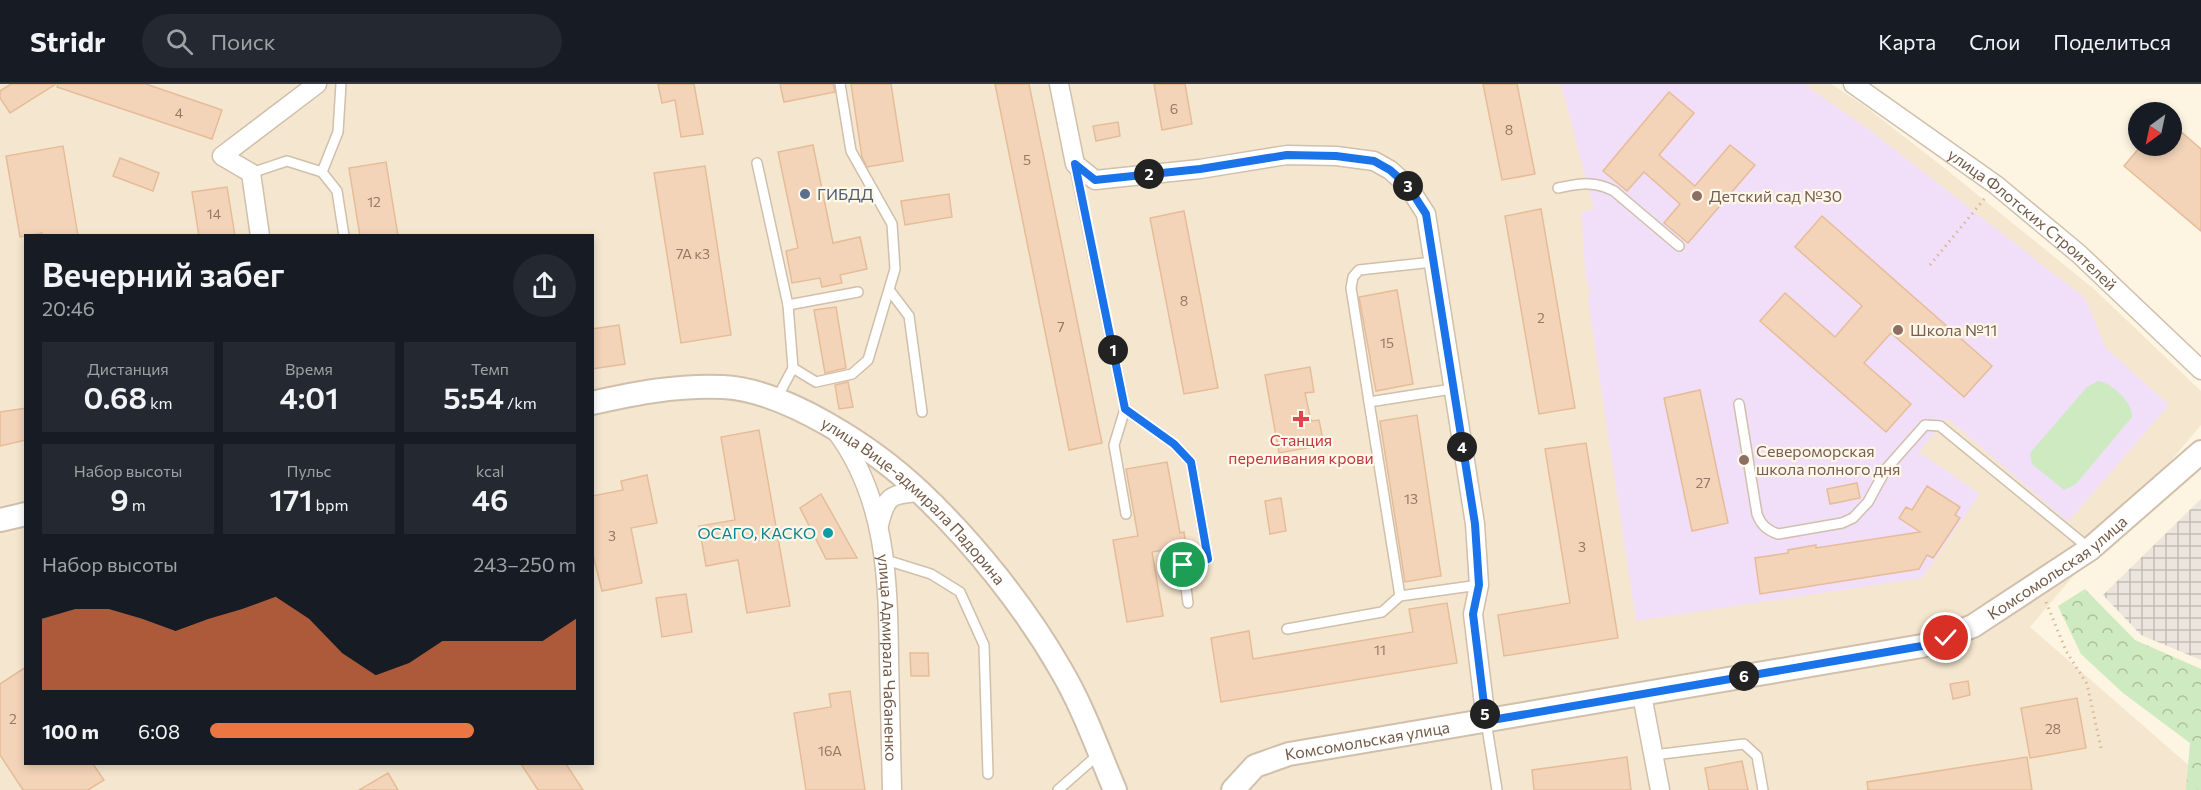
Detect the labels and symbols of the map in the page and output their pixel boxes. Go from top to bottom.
house number: 6 [1170,100,1178,117]
north arrow [2128,102,2182,156]
house number: 4 [175,104,184,121]
house number: 8 [1505,121,1513,138]
street label: улица Флотских Строителей [1945,144,2121,294]
house number: 5 [1023,151,1031,168]
pin: 2 [1134,159,1164,189]
pin: 3 [1393,171,1423,201]
place label: ГИБДД [817,184,874,203]
place label: Детский сад №30 [1709,186,1842,205]
marker: ГИБДД [798,187,812,201]
marker: Детский сад №30 [1690,189,1704,203]
house number: 12 [367,193,381,210]
house number: 14 [207,205,222,222]
house number: 7А к3 [676,245,710,262]
house number: 8 [1180,292,1188,309]
house number: 2 [1537,309,1545,326]
house number: 7 [1057,318,1065,335]
place label: Школа №11 [1910,320,1997,339]
marker: Школа №11 [1891,323,1905,337]
house number: 15 [1380,334,1394,351]
pin: 1 [1098,335,1128,365]
marker: Станция переливания крови [1292,410,1310,428]
street label: улица Вице-адмирала Падорина [818,413,1010,588]
place label: Станция переливания крови [1228,430,1374,467]
pin: 4 [1447,432,1477,462]
place label: Североморская школа полного дня [1756,441,1900,478]
marker: Североморская школа полного дня [1737,453,1751,467]
house number: 27 [1695,474,1711,491]
house number: 13 [1404,490,1418,507]
street label: Комсомольская улица [1983,511,2130,623]
place label: ОСАГО, КАСКО [697,523,816,542]
marker: ОСАГО, КАСКО [821,526,835,540]
house number: 3 [608,527,616,544]
house number: 3 [1578,538,1586,555]
pin [1157,539,1208,590]
street label: улица Адмирала Чабаненко [874,553,901,762]
pin [1920,612,1971,663]
house number: 11 [1374,641,1386,658]
pin: 6 [1729,661,1759,691]
pin: 5 [1470,699,1500,729]
house number: 2 [9,710,17,727]
street label: Комсомольская улица [1283,717,1451,764]
house number: 28 [2045,720,2061,737]
house number: 16А [818,742,842,759]

